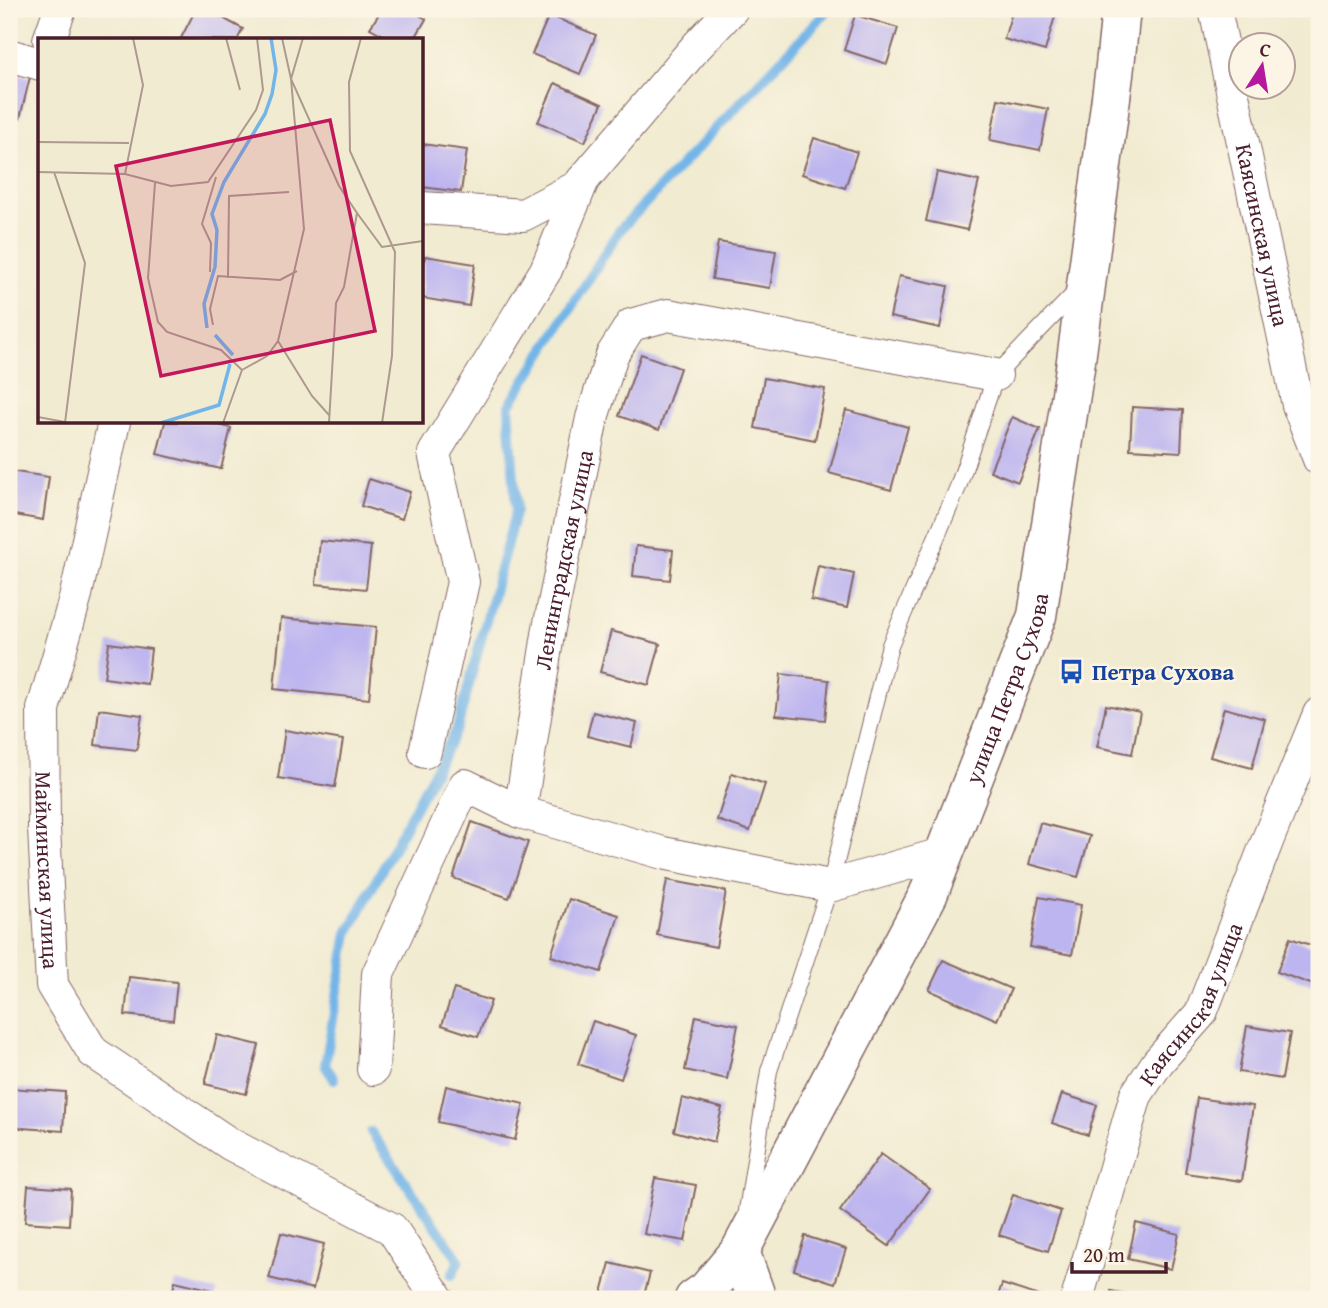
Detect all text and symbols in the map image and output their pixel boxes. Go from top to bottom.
north arrow [1226,32,1296,102]
text: С [1257,35,1274,64]
inset map [38,38,424,424]
street label: Каясинская улица [1228,141,1298,329]
street label: Ленинградская улица [526,447,601,672]
street label: улица Петра Сухова [956,591,1056,790]
place label: Петра Сухова [1092,655,1235,688]
bus stop icon: Петра Сухова [1058,658,1086,686]
street label: Майминская улица [28,771,68,970]
street label: Каясинская улица [1130,917,1250,1092]
scale bar [1072,1231,1167,1275]
text: 20 m [1083,1239,1125,1270]

